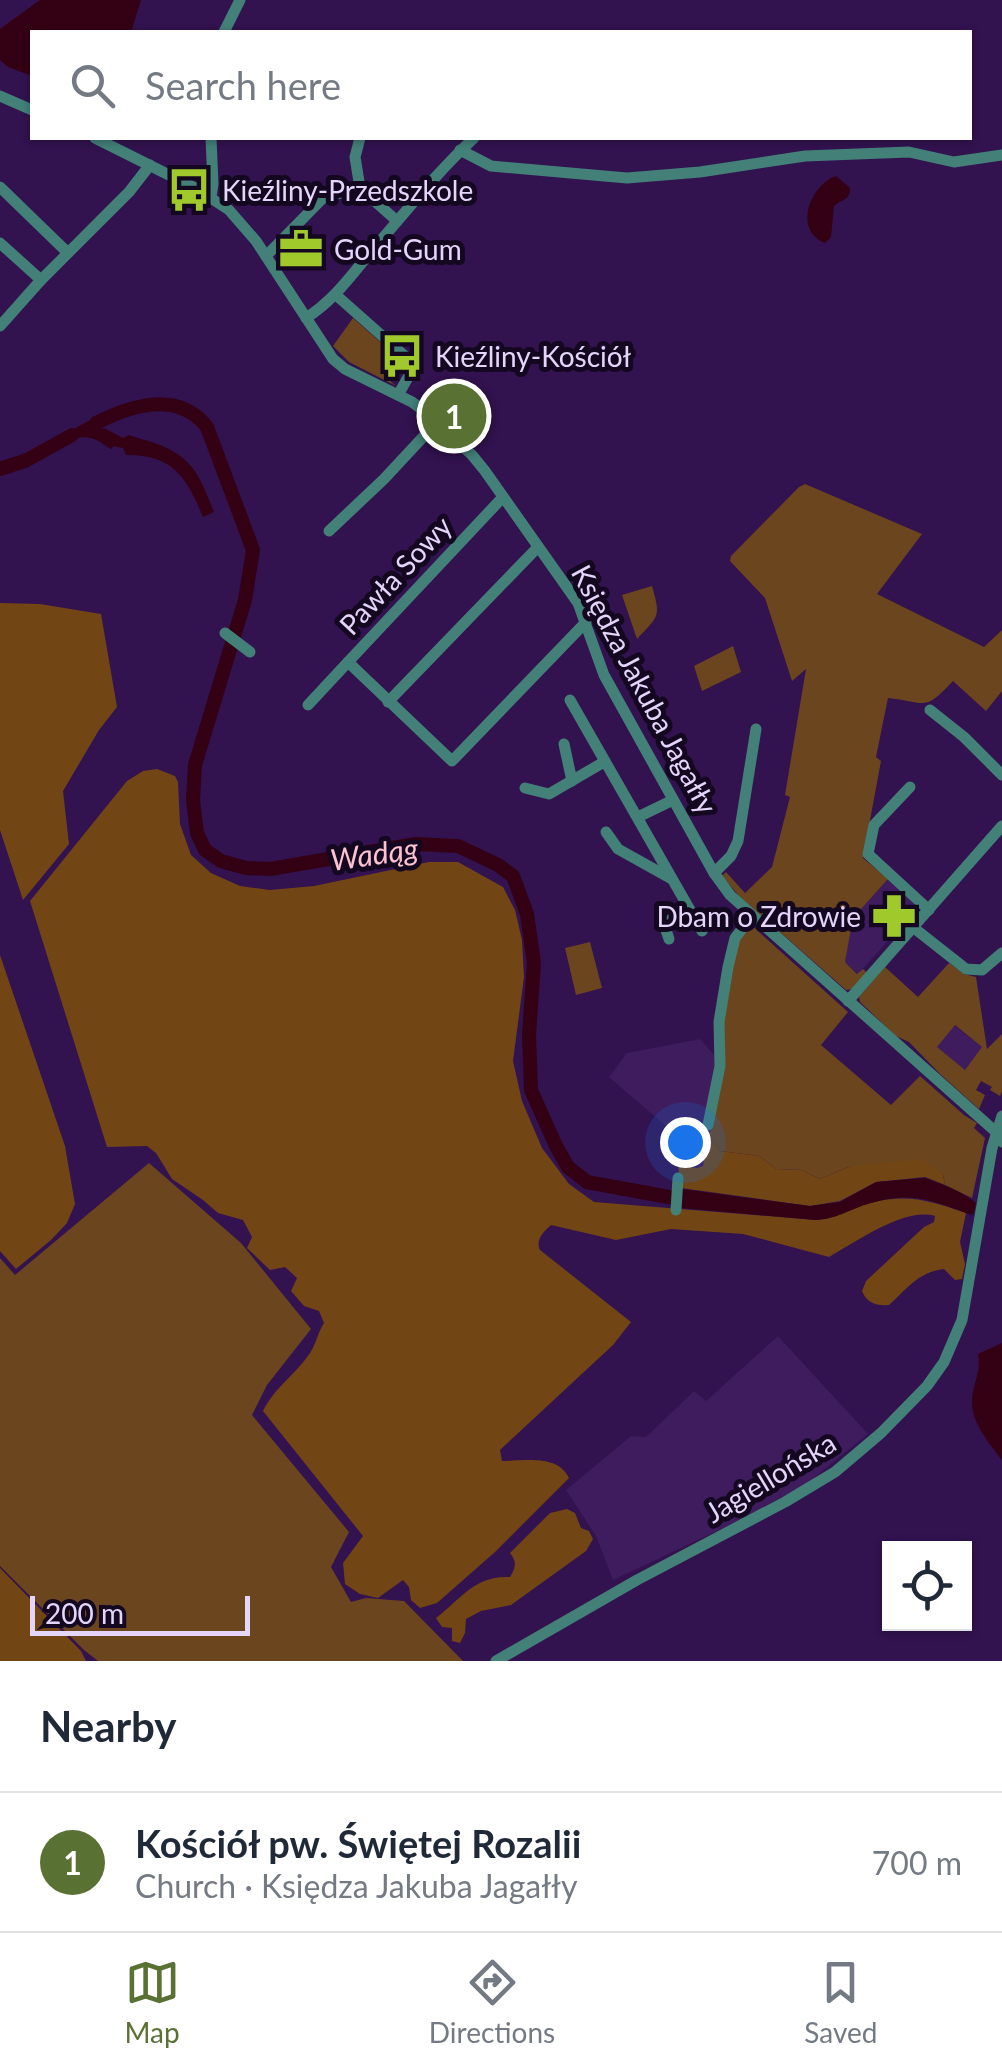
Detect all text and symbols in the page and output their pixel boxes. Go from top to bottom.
search box [30,30,972,140]
icon: search [65,58,120,113]
text: Search here [145,62,341,108]
bus stop icon: Kieźliny-Przedszkole [165,166,213,214]
place label: Kieźliny-Przedszkole [222,173,473,207]
office icon: Gold-Gum [277,225,325,273]
place label: Gold-Gum [334,232,462,266]
bus stop icon: Kieźliny-Kościół [378,332,426,380]
place label: Kieźliny-Kościół [435,339,632,373]
pin: 1 [422,378,486,454]
street label: Pawła Sowy [332,508,459,641]
street label: Księdza Jakuba Jagałły [565,559,725,820]
water label: Wadąg [328,829,421,877]
pharmacy icon: Dbam o Zdrowie [870,892,918,940]
place label: Dbam o Zdrowie [656,899,861,933]
your location [660,1117,711,1168]
street label: Jagiellońska [699,1425,841,1529]
map controls [882,1541,972,1631]
button: locate [882,1541,972,1631]
scale bar [30,1591,250,1636]
text: 200 m [45,1596,124,1630]
text: Nearby [40,1701,177,1751]
text: Kościół pw. Świętej Rozalii [135,1820,581,1866]
text: 1 [63,1843,82,1882]
text: 700 m [872,1843,962,1882]
text: Church · Księdza Jakuba Jagałły [135,1866,577,1905]
tab: Map [125,1955,180,2049]
tab: Directions [429,1955,555,2049]
tab: Saved [804,1955,877,2049]

